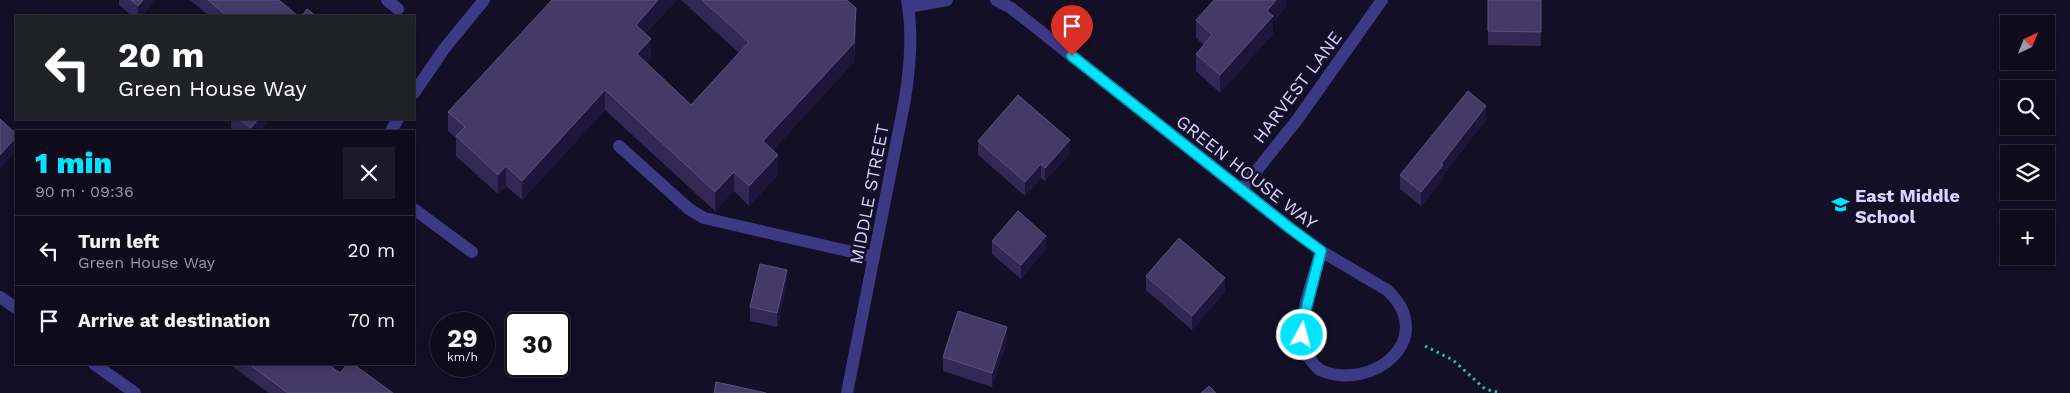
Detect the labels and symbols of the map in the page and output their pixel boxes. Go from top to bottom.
pin [1051,5,1093,56]
north arrow [2000,15,2055,70]
street label: HARVEST LANE [1248,27,1346,147]
street label: GREEN HOUSE WAY [1172,110,1322,234]
street label: MIDDLE STREET [845,122,893,266]
place label: East Middle School [1855,185,1960,227]
school or university icon: East Middle School [1831,195,1851,215]
position arrow [1275,308,1327,360]
speed limit sign: 30 [505,312,570,377]

